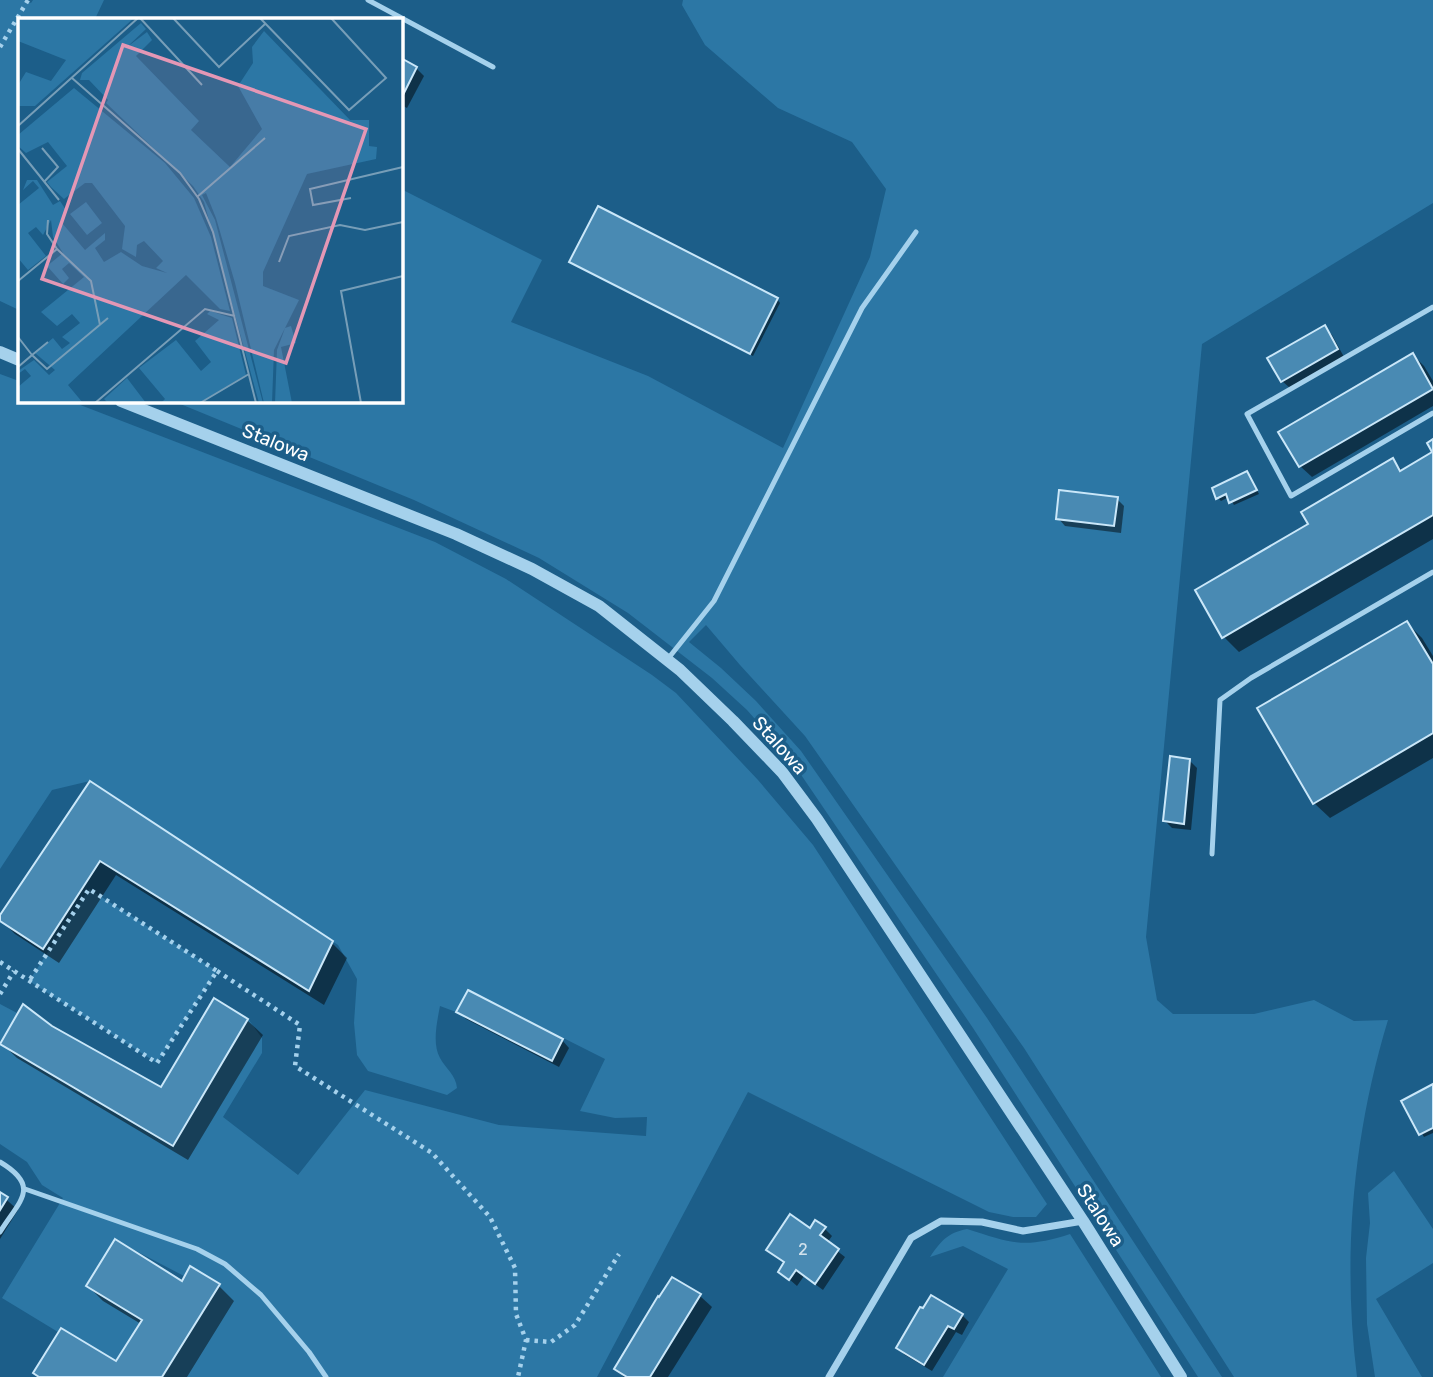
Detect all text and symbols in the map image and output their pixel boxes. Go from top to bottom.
inset map [18,18,402,402]
street label: Stalowa [239,419,313,466]
street label: Stalowa [748,711,812,779]
street label: Stalowa [1072,1179,1129,1251]
house number: 2 [798,1240,808,1259]

